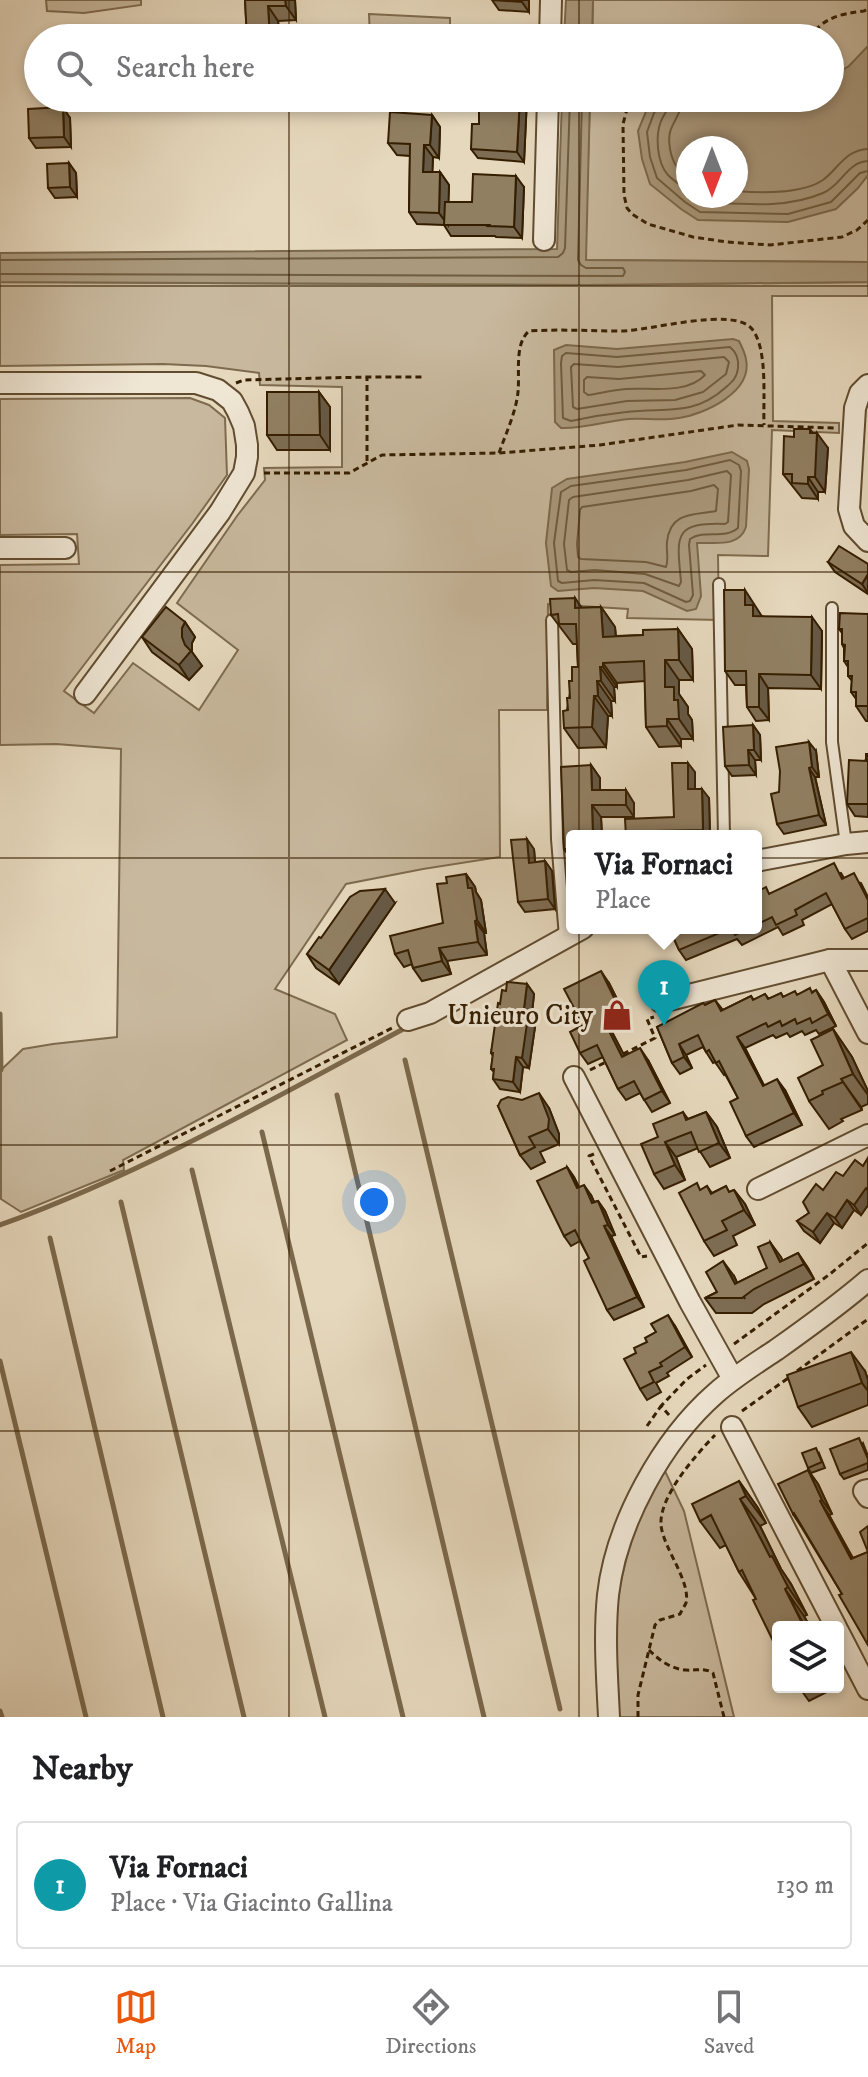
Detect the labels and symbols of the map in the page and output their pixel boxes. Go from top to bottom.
north arrow [676,136,748,208]
pin: 1 [638,960,690,1026]
place label: Unieuro City [447,998,594,1033]
shop icon: Unieuro City [600,998,634,1032]
your location [354,1182,394,1222]

